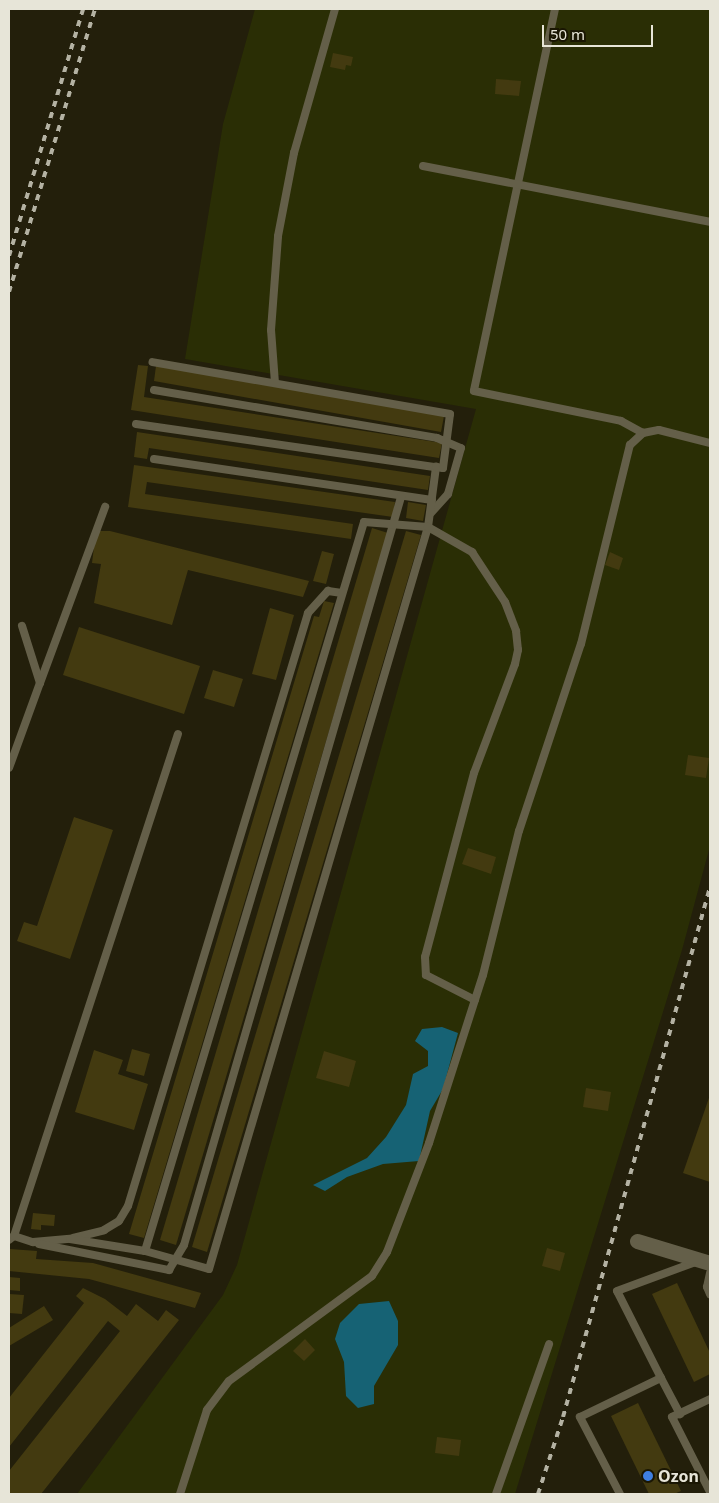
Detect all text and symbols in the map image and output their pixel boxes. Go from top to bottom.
scale bar [544,15,655,47]
text: 50 m [550,24,585,44]
place label: Ozon [658,1466,699,1486]
marker: Ozon [642,1470,654,1482]

